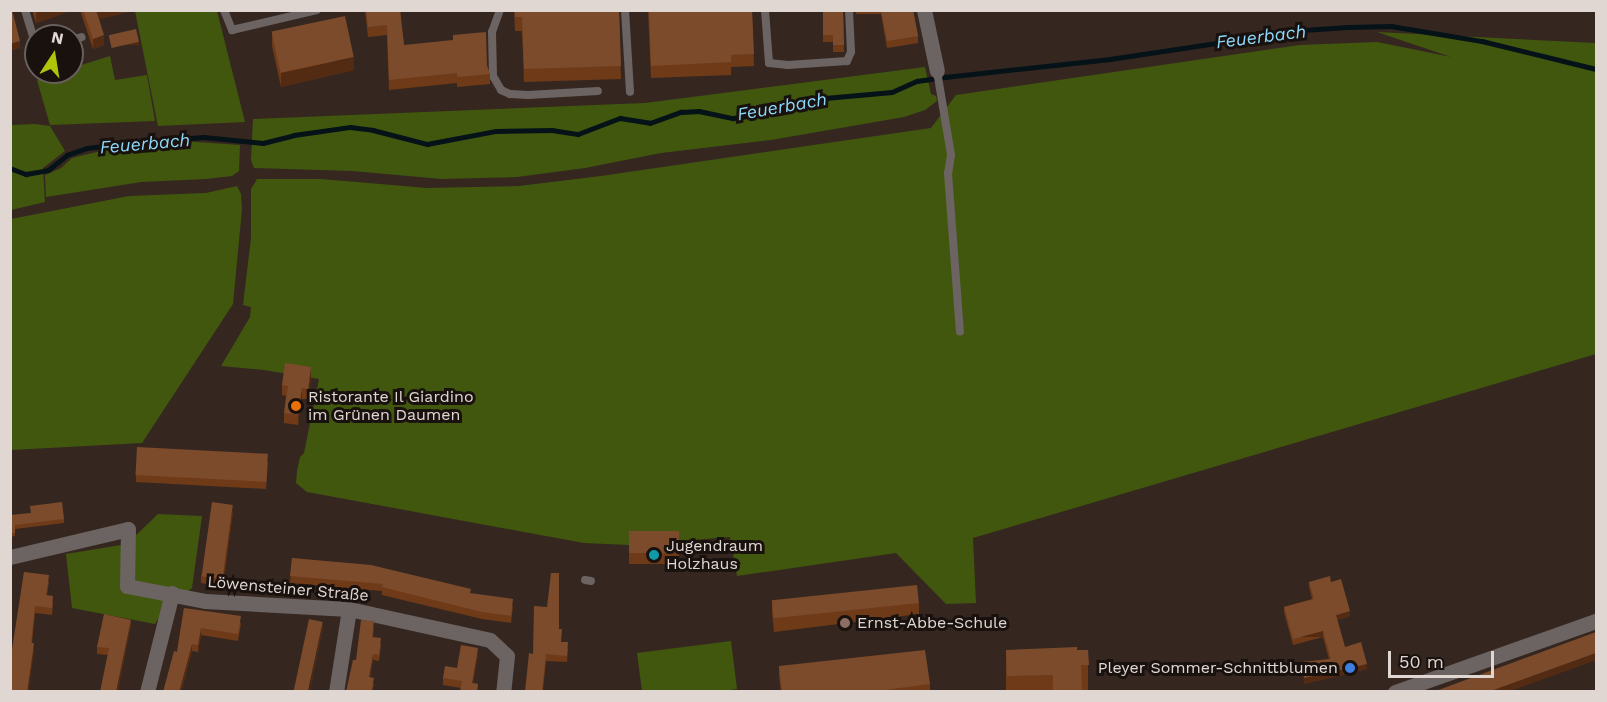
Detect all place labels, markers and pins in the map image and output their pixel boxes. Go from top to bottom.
place label: Ristorante Il Giardino im Grünen Daumen [308,387,474,425]
marker: Ristorante Il Giardino im Grünen Daumen [289,399,303,413]
place label: Jugendraum Holzhaus [666,536,763,574]
marker: Jugendraum Holzhaus [647,548,661,562]
place label: Ernst-Abbe-Schule [857,613,1007,633]
marker: Ernst-Abbe-Schule [838,616,852,630]
place label: Pleyer Sommer-Schnittblumen [1097,658,1338,678]
marker: Pleyer Sommer-Schnittblumen [1343,661,1357,675]

